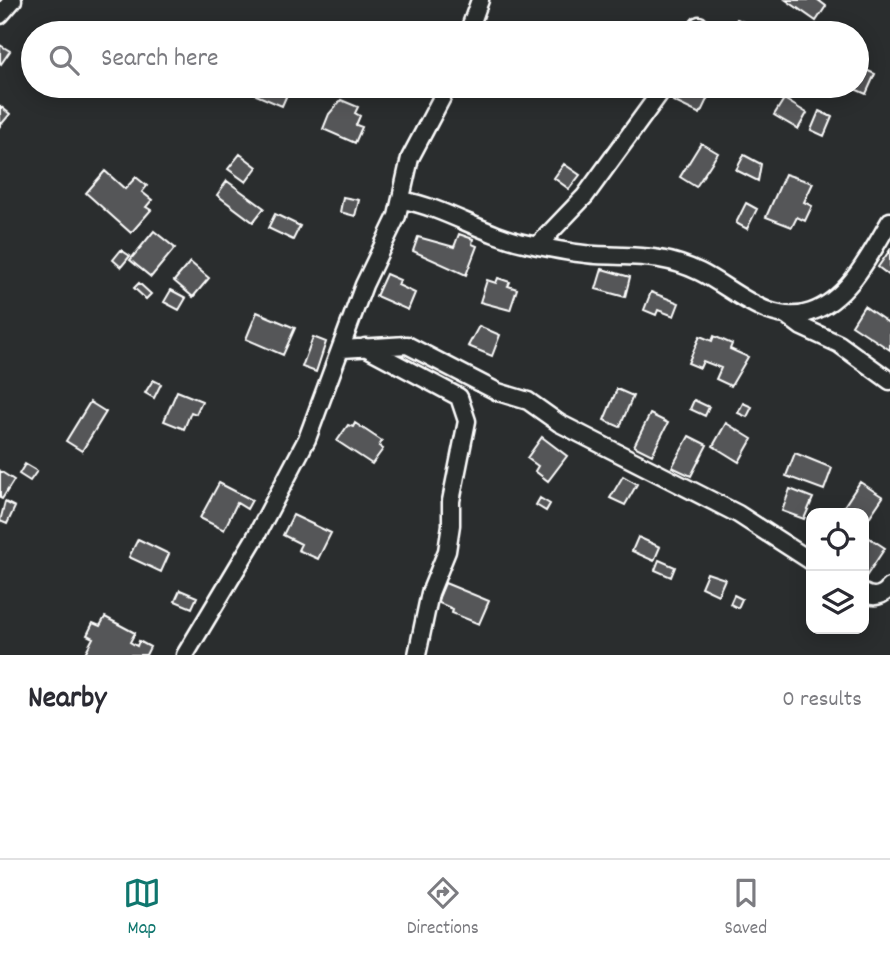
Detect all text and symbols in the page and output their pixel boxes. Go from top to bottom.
search box [21,21,869,98]
icon: search [45,41,83,79]
text: Search here [101,41,219,78]
map controls [806,508,869,634]
button: locate [806,508,869,571]
button: layers [806,571,869,634]
text: Nearby [28,679,106,722]
text: 0 results [782,684,862,717]
tab: Map [123,874,161,943]
tab: Directions [407,874,479,943]
tab: Saved [725,874,767,943]

